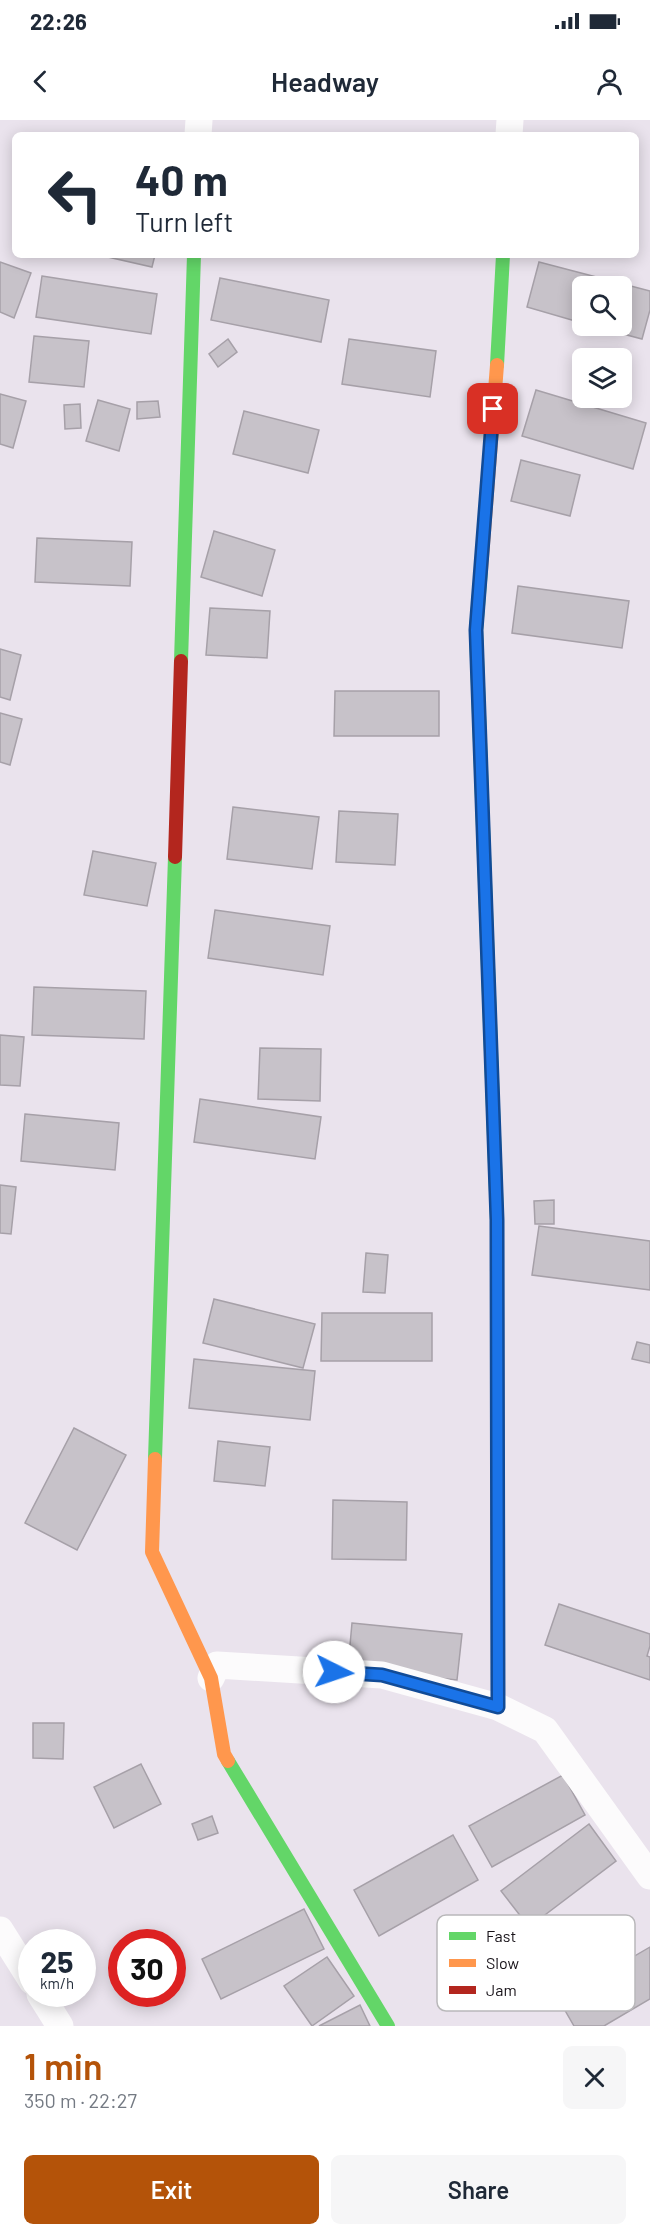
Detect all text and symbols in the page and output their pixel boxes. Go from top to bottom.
text: 22:26 [30,8,87,34]
icon: back [24,65,57,98]
text: Headway [271,65,379,97]
icon: person [593,65,626,98]
text: 40 m [135,154,228,204]
icon: left [36,156,114,234]
text: Turn left [135,205,233,237]
map controls [572,276,632,408]
button: search [572,276,632,336]
button: layers [572,348,632,408]
pin [467,383,518,434]
icon: arrive [476,392,509,425]
position arrow [302,1640,366,1704]
legend [437,1915,635,2011]
text: Fast [486,1926,516,1945]
speed limit sign: 30 [108,1929,186,2007]
text: 25 [41,1943,73,1979]
text: Slow [486,1953,519,1972]
text: km/h [40,1974,74,1992]
text: Jam [486,1980,517,1999]
text: 1 min [24,2044,103,2087]
button: close [563,2046,626,2109]
text: 350 m · 22:27 [24,2088,137,2112]
button: Exit [24,2155,319,2224]
button: Share [331,2155,626,2224]

